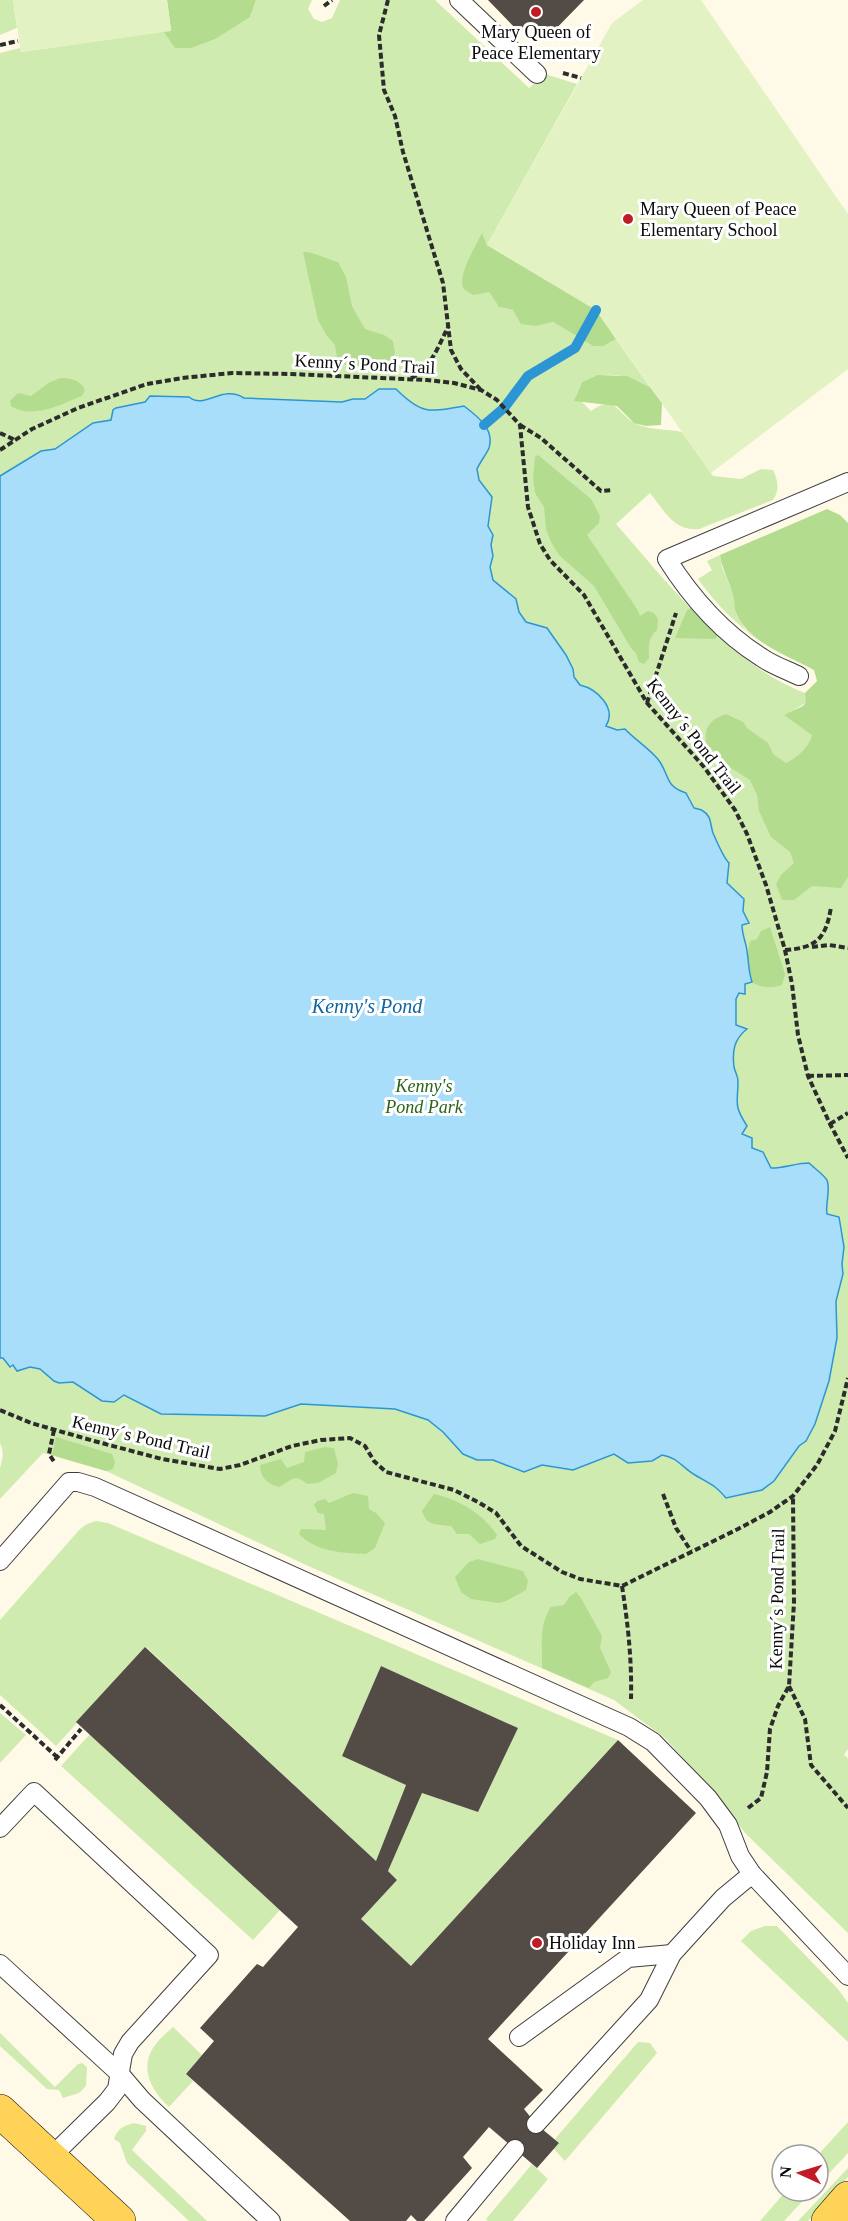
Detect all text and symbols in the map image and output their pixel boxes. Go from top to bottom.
marker: Mary Queen of Peace Elementary [529,5,543,19]
place label: Mary Queen of Peace Elementary [471,22,601,63]
place label: Mary Queen of Peace Elementary School [640,199,796,240]
marker: Mary Queen of Peace Elementary School [621,212,635,226]
street label: Kenny´s Pond Trail [294,350,436,378]
street label: Kenny´s Pond Trail [643,674,745,798]
water label: Kenny's Pond [311,995,423,1018]
park label: Kenny's Pond Park [384,1076,464,1117]
street label: Kenny´s Pond Trail [70,1411,212,1463]
street label: Kenny´s Pond Trail [766,1528,788,1670]
place label: Holiday Inn [549,1933,635,1953]
marker: Holiday Inn [530,1936,544,1950]
north arrow [770,2143,830,2203]
text: N [777,2165,794,2178]

